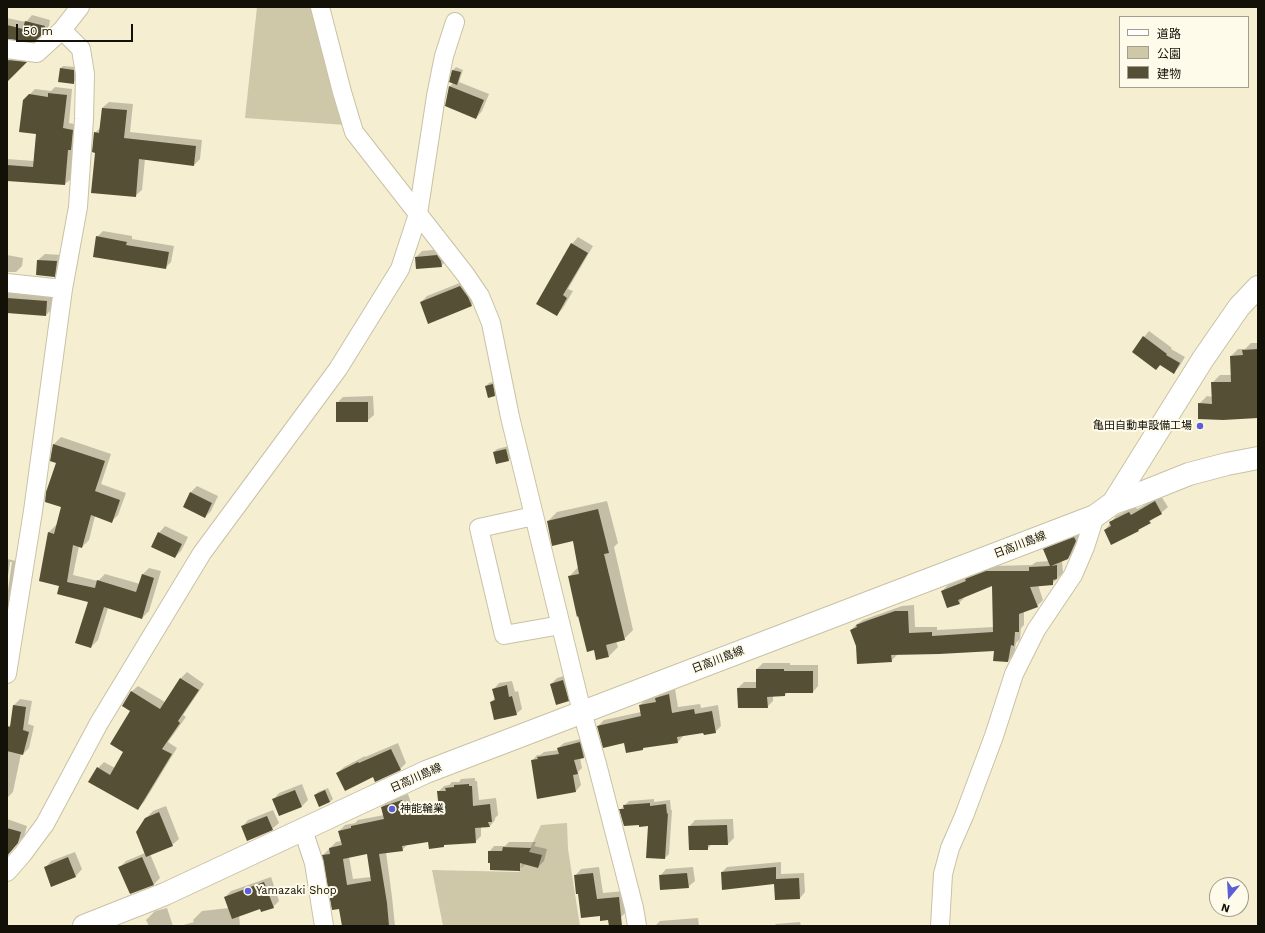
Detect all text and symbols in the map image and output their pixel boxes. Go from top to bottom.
scale bar [18,16,135,42]
legend [1119,16,1249,88]
text: 50 m [23,24,53,38]
text: 道路 [1157,27,1181,41]
text: 公園 [1157,47,1181,61]
text: 建物 [1157,67,1181,81]
place label: 亀田自動車設備工場 [1093,419,1192,433]
marker: 亀田自動車設備工場 [1195,421,1205,431]
street label: 日高川島線 [992,529,1048,561]
street label: 日高川島線 [690,644,746,676]
street label: 日高川島線 [388,761,444,795]
place label: 神能輪業 [400,802,444,816]
marker: 神能輪業 [387,804,397,814]
north arrow [1209,877,1249,917]
place label: Yamazaki Shop [256,884,337,898]
marker: Yamazaki Shop [243,886,253,896]
text: N [1220,900,1231,915]

